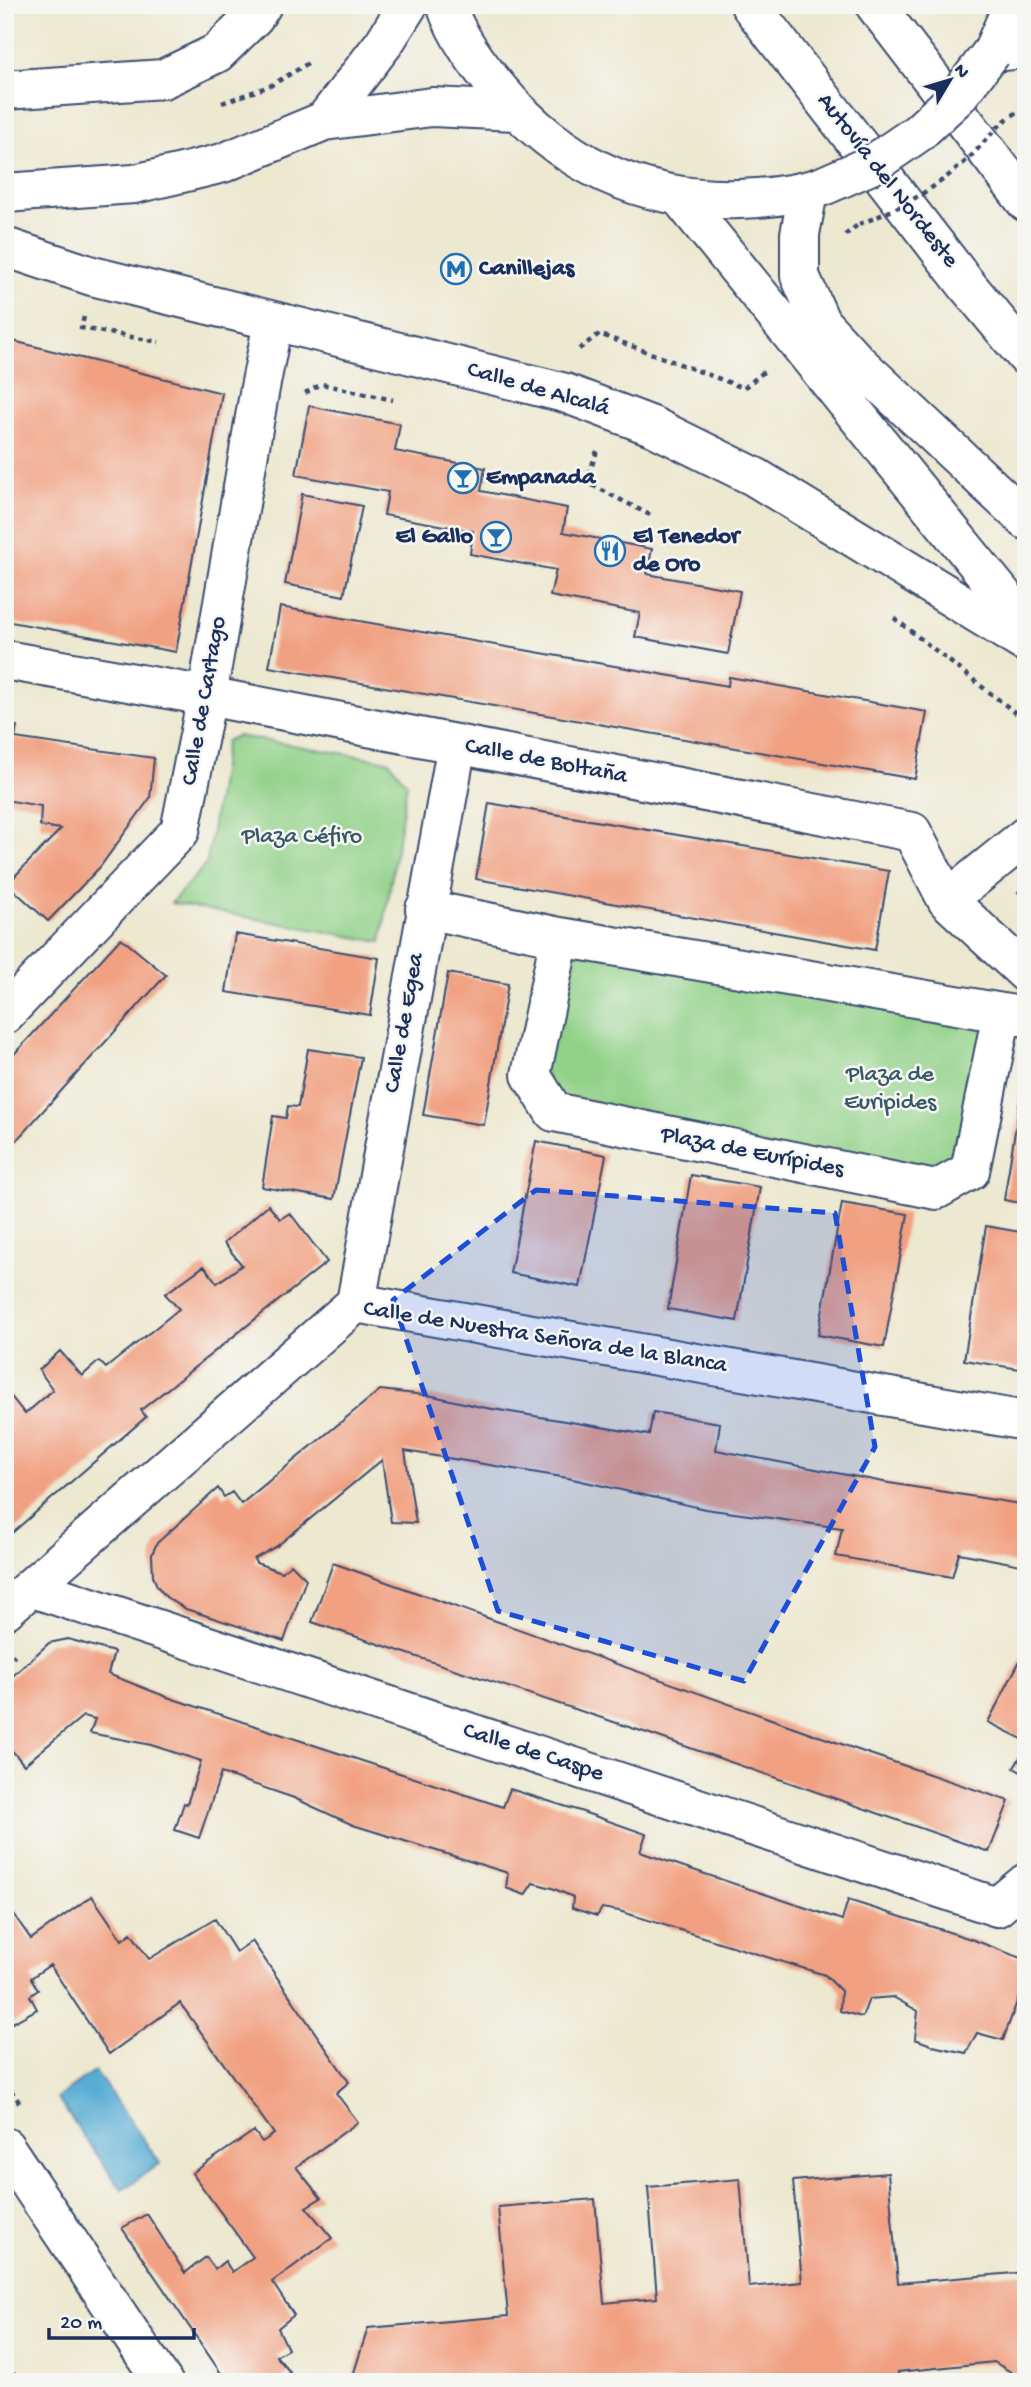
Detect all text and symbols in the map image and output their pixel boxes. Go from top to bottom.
north arrow [916,46,986,116]
text: N [948,60,974,84]
street label: Autovía del Nordeste [810,88,965,275]
metro station icon: Canillejas [439,252,473,286]
place label: Canillejas [479,255,575,284]
street label: Calle de Alcalá [464,356,613,424]
bar icon: Empanada [446,461,480,495]
place label: Empanada [486,464,597,493]
bar icon: El Gallo [479,520,513,554]
place label: El Gallo [396,523,474,552]
place label: El Tenedor de Oro [633,523,742,580]
restaurant icon: El Tenedor de Oro [593,534,627,568]
street label: Calle de Cartago [176,614,234,788]
street label: Calle de Boltaña [462,732,630,792]
park label: Plaza Céfiro [241,823,362,852]
street label: Calle de Egea [378,950,432,1095]
park label: Plaza de Euripides [844,1061,937,1118]
street label: Plaza de Eurípides [657,1121,847,1185]
street label: Calle de Nuestra Señora de la Blanca [361,1295,729,1381]
street label: Calle de Caspe [459,1717,608,1790]
scale bar [49,2296,194,2340]
text: 20 m [60,2312,102,2337]

